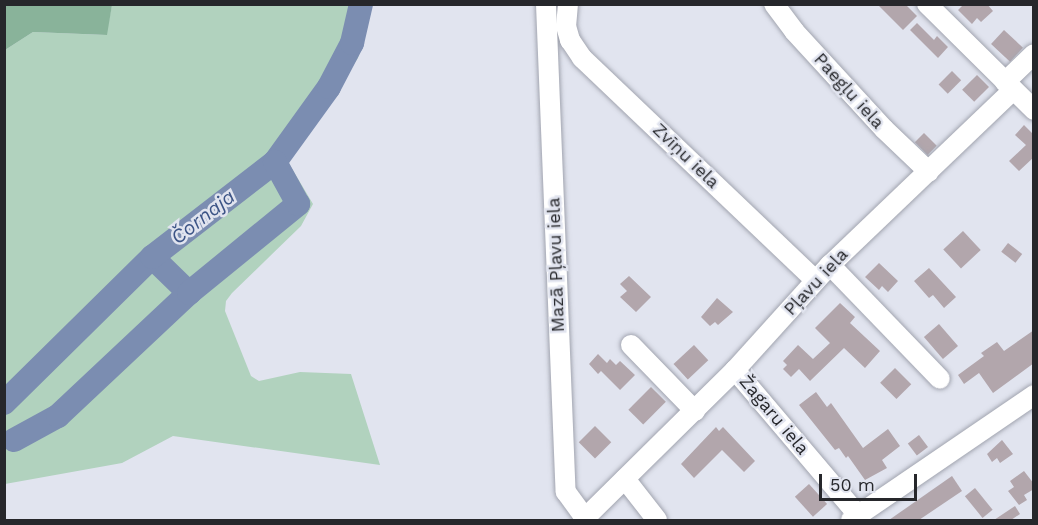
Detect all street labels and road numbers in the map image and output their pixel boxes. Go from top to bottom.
street label: Paegļu iela [809,49,889,133]
street label: Zvīņu iela [648,119,724,193]
street label: Mazā Pļavu iela [543,197,569,333]
street label: Pļavu iela [780,244,852,320]
street label: Žagaru iela [735,371,813,459]

